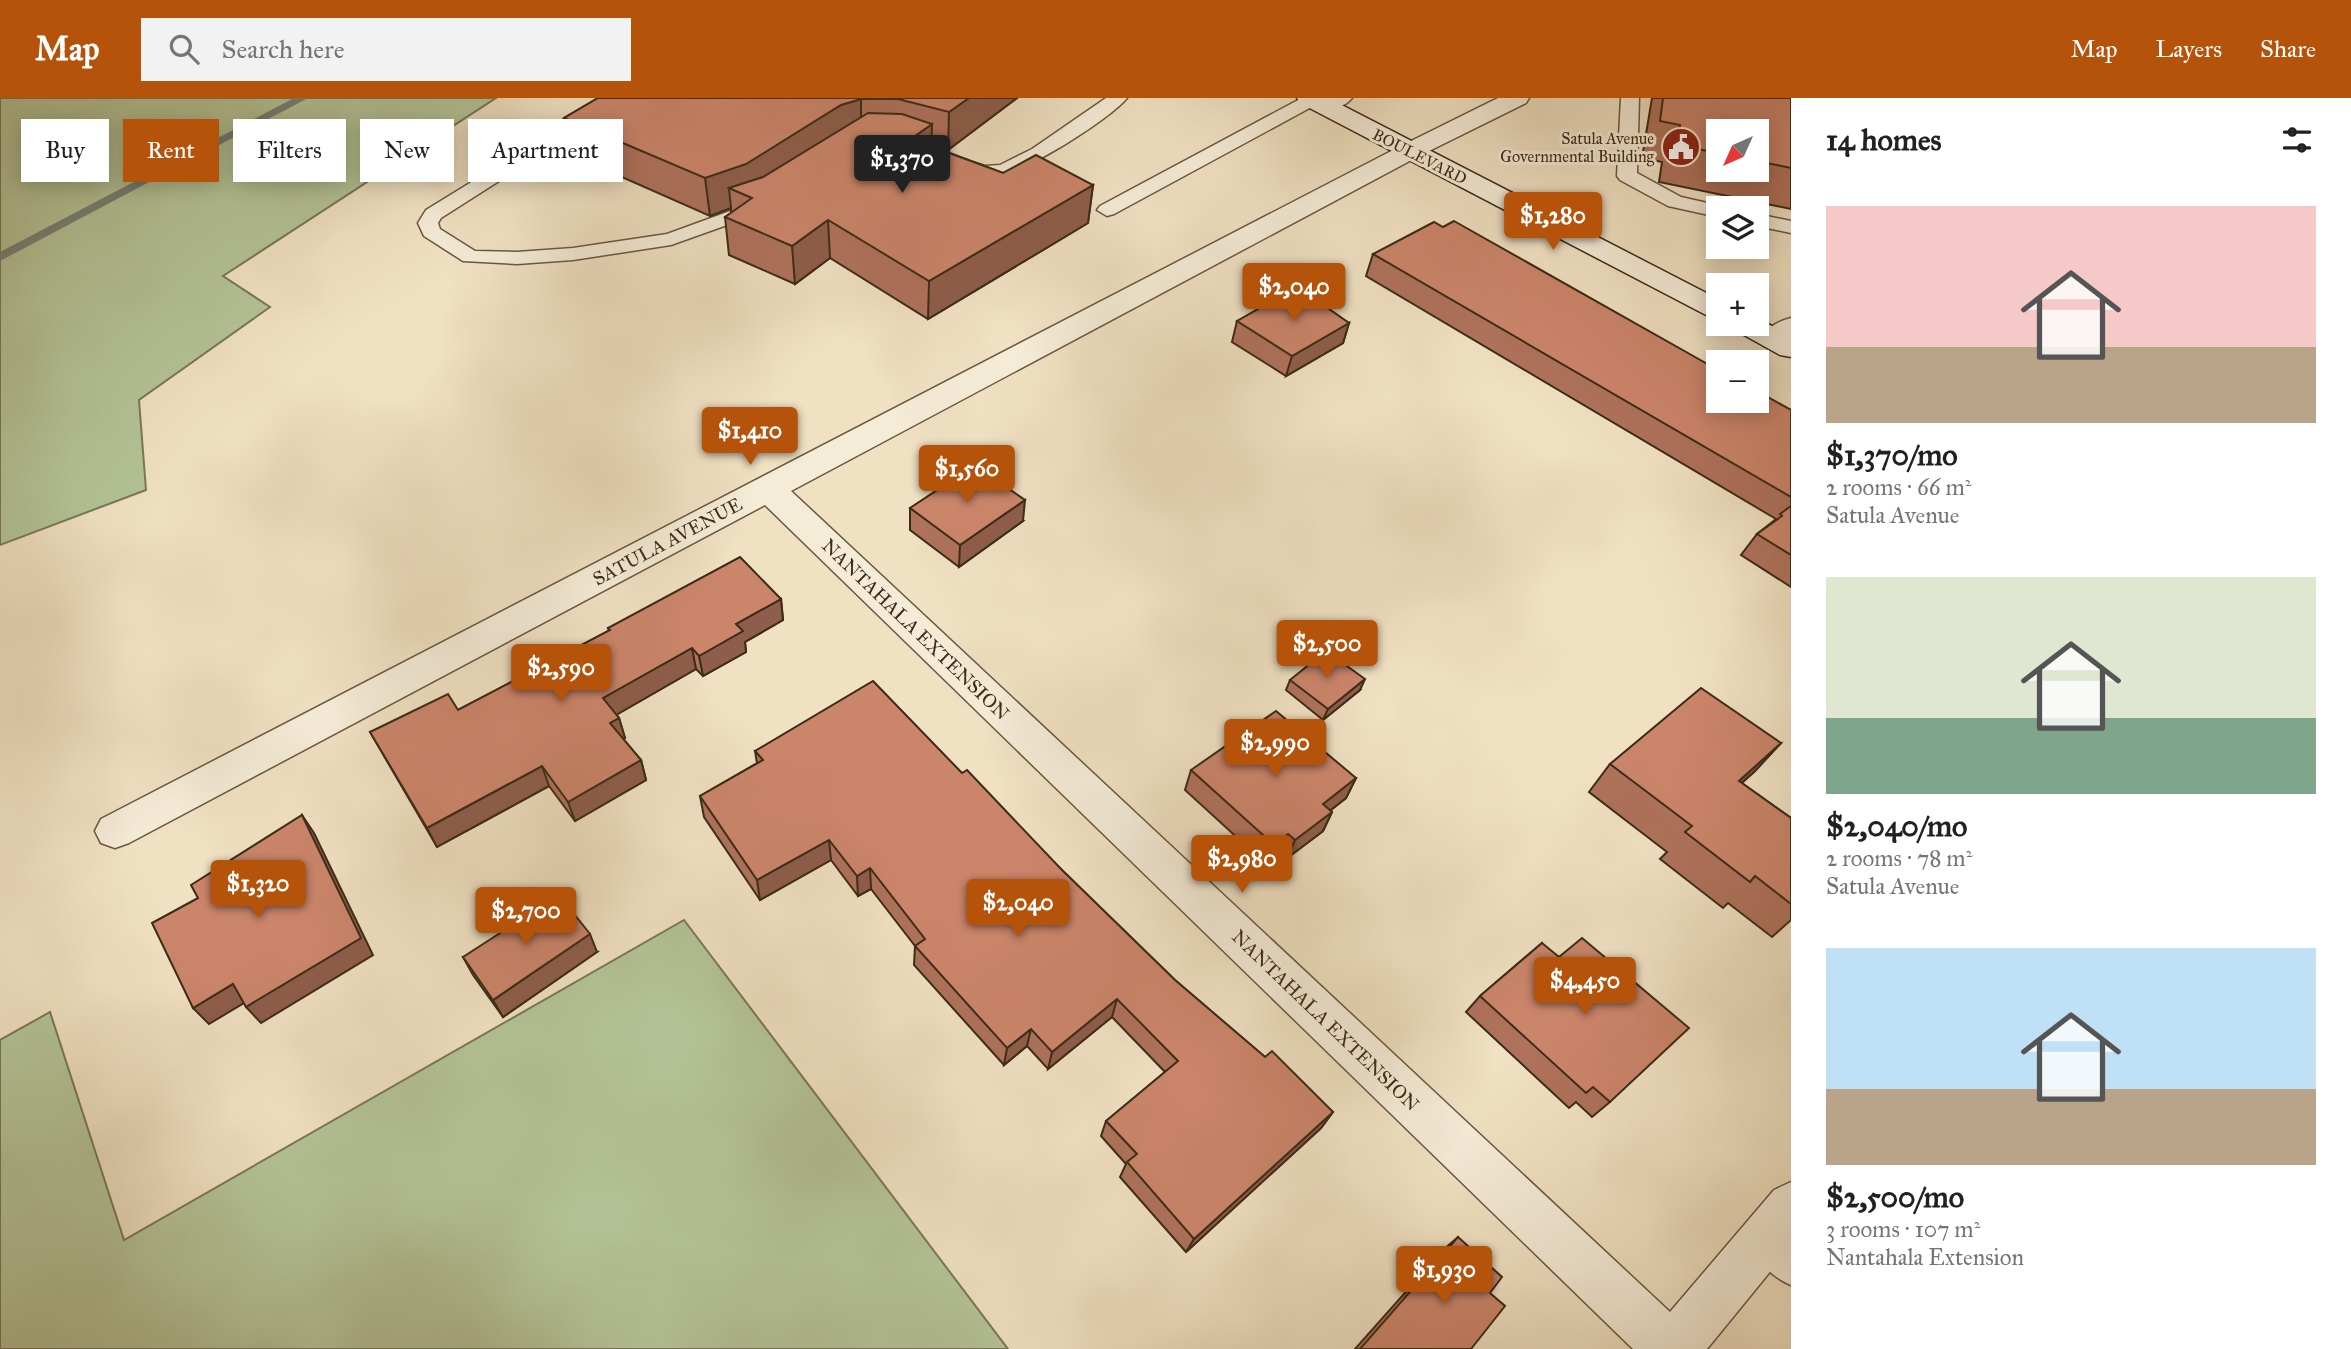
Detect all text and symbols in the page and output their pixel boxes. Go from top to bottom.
search box [141,18,631,81]
text: Map [35,29,99,69]
icon: search [165,30,203,68]
text: Search here [221,33,345,65]
text: Map [2071,34,2118,64]
text: Layers [2156,34,2222,64]
text: Share [2260,34,2316,64]
chip: Buy [21,119,109,182]
chip: Rent [123,119,219,182]
chip: Filters [233,119,346,182]
chip: New [360,119,454,182]
chip: Apartment [468,119,623,182]
north arrow [1706,119,1769,182]
map controls [1706,119,1769,413]
icon: filters [2278,121,2316,159]
text: 14 homes [1826,122,1941,158]
street label: BOULEVARD [1370,125,1470,188]
public building icon: Satula Avenue Governmental Building [1660,126,1702,168]
place label: Satula Avenue Governmental Building [1500,129,1655,167]
pin: $1,370 [845,136,959,195]
text: $1,370 [870,144,934,172]
pin: $1,280 [1496,192,1610,252]
button: layers [1706,196,1769,259]
text: $1,280 [1520,201,1586,229]
icon: home [2008,252,2134,378]
pin: $2,040 [1237,264,1351,323]
text: $2,040 [1258,272,1330,300]
button: + [1706,273,1769,336]
button: − [1706,350,1769,413]
pin: $1,410 [693,408,807,467]
text: $1,410 [718,416,782,444]
text: $1,370/mo [1826,437,1958,473]
pin: $1,560 [910,446,1024,505]
text: $1,560 [935,454,999,482]
text: 2 rooms · 66 m² [1826,473,1971,501]
street label: SATULA AVENUE [589,492,746,590]
text: Satula Avenue [1826,501,1959,529]
street label: NANTAHALA EXTENSION [817,534,1014,725]
pin: $2,500 [1270,620,1384,680]
icon: home [2008,623,2134,749]
text: $2,500 [1293,629,1361,657]
pin: $2,590 [504,644,618,704]
text: $2,590 [527,653,595,681]
pin: $2,990 [1218,720,1332,779]
text: $2,990 [1240,728,1310,756]
text: $2,040/mo [1826,808,1967,844]
pin: $2,980 [1185,836,1299,895]
text: $2,980 [1207,844,1277,872]
text: 2 rooms · 78 m² [1826,844,1972,872]
pin: $1,320 [201,860,315,920]
text: $1,320 [227,869,289,897]
text: Satula Avenue [1826,872,1959,900]
pin: $2,040 [961,880,1075,939]
pin: $2,700 [469,888,583,947]
text: $2,040 [982,888,1054,916]
text: $2,700 [491,896,561,924]
street label: NANTAHALA EXTENSION [1227,925,1424,1116]
pin: $4,450 [1528,958,1642,1017]
text: $4,450 [1550,966,1620,994]
icon: home [2008,994,2134,1120]
text: $2,500/mo [1826,1179,1964,1215]
text: 3 rooms · 107 m² [1826,1215,1980,1243]
text: Nantahala Extension [1826,1243,2024,1271]
pin: $1,930 [1387,1246,1501,1306]
text: $1,930 [1412,1255,1476,1283]

